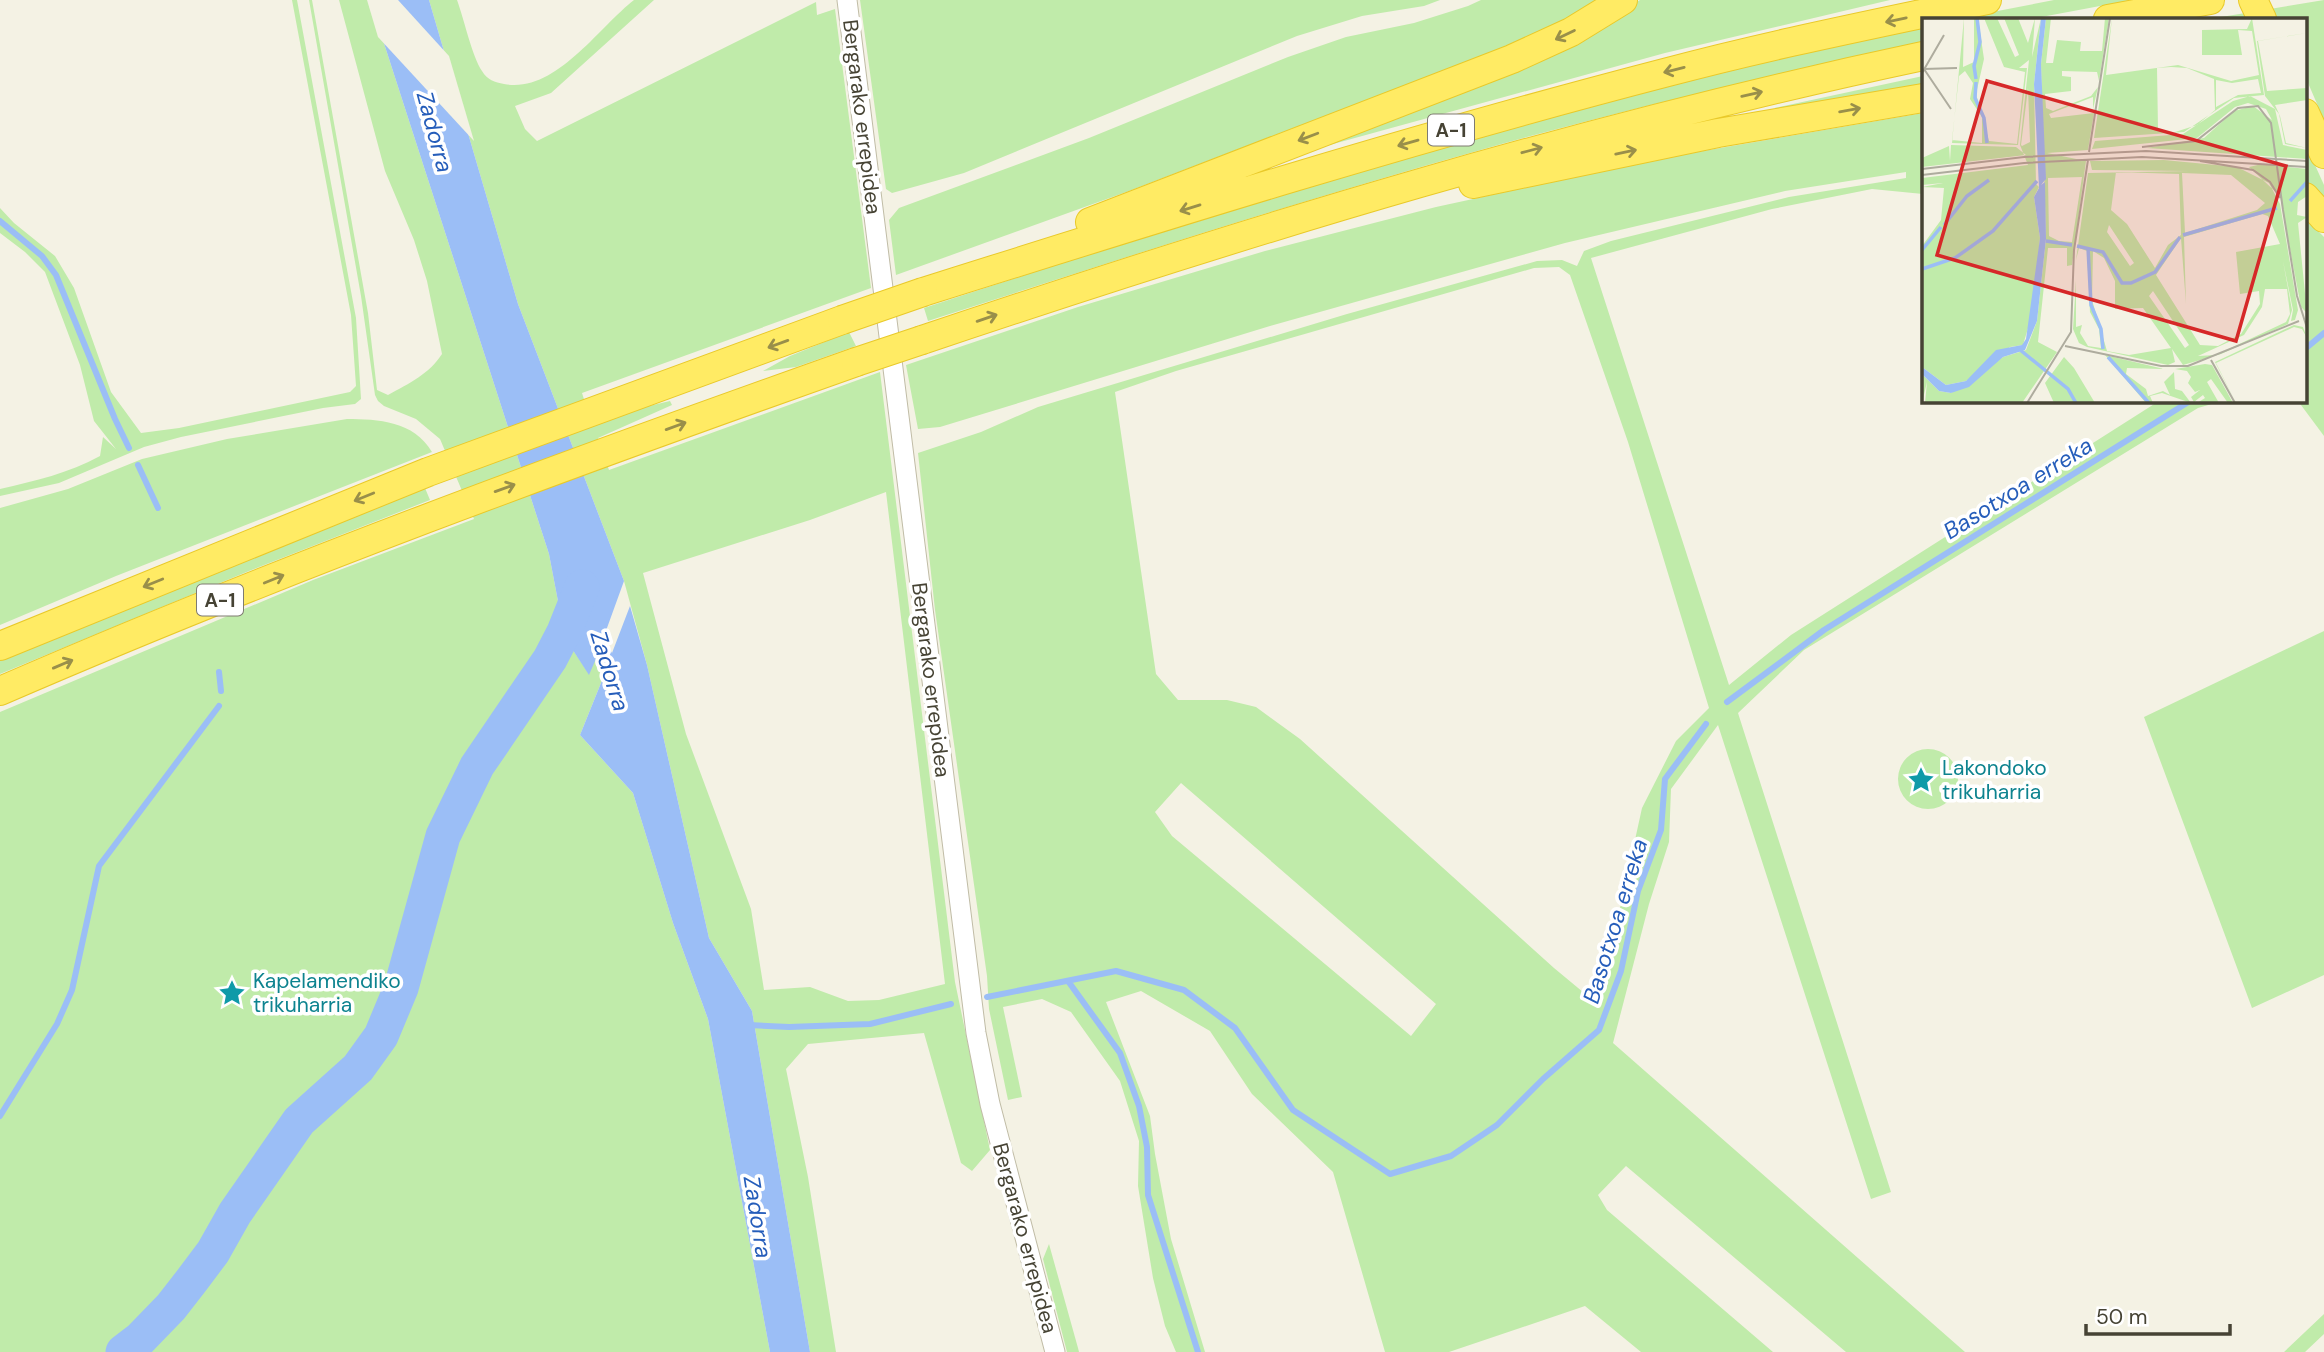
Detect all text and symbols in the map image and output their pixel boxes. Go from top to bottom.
one-way arrow [1885,13,1908,27]
street label: Bergarako errepidea [836,18,888,216]
inset map [1922,18,2306,402]
one-way arrow [1555,28,1576,42]
one-way arrow [1663,64,1686,77]
one-way arrow [1741,87,1763,100]
water label: Zadorra [410,88,460,176]
one-way arrow [1838,103,1861,116]
road number: A-1 [1428,114,1474,146]
one-way arrow [1298,132,1320,145]
one-way arrow [1397,137,1419,150]
one-way arrow [1520,143,1543,156]
one-way arrow [1614,145,1637,159]
one-way arrow [1179,203,1201,216]
one-way arrow [975,311,997,323]
one-way arrow [768,338,790,351]
one-way arrow [664,419,686,431]
water label: Basotxoa erreka [1938,430,2098,546]
one-way arrow [493,481,515,493]
one-way arrow [354,492,376,505]
one-way arrow [262,571,284,584]
one-way arrow [143,577,165,590]
street label: Bergarako errepidea [905,581,957,779]
road number: A-1 [197,584,243,615]
water label: Zadorra [584,627,636,715]
one-way arrow [51,657,73,670]
place label: Lakondoko trikuharria [1942,754,2047,806]
place icon: Lakondoko trikuharria [1906,765,1936,795]
water label: Basotxoa erreka [1576,835,1654,1007]
place label: Kapelamendiko trikuharria [253,967,401,1019]
place icon: Kapelamendiko trikuharria [217,978,247,1008]
street label: Bergarako errepidea [986,1140,1064,1336]
water label: Zadorra [737,1174,779,1260]
scale bar [2086,1292,2230,1336]
text: 50 m [2096,1303,2147,1331]

